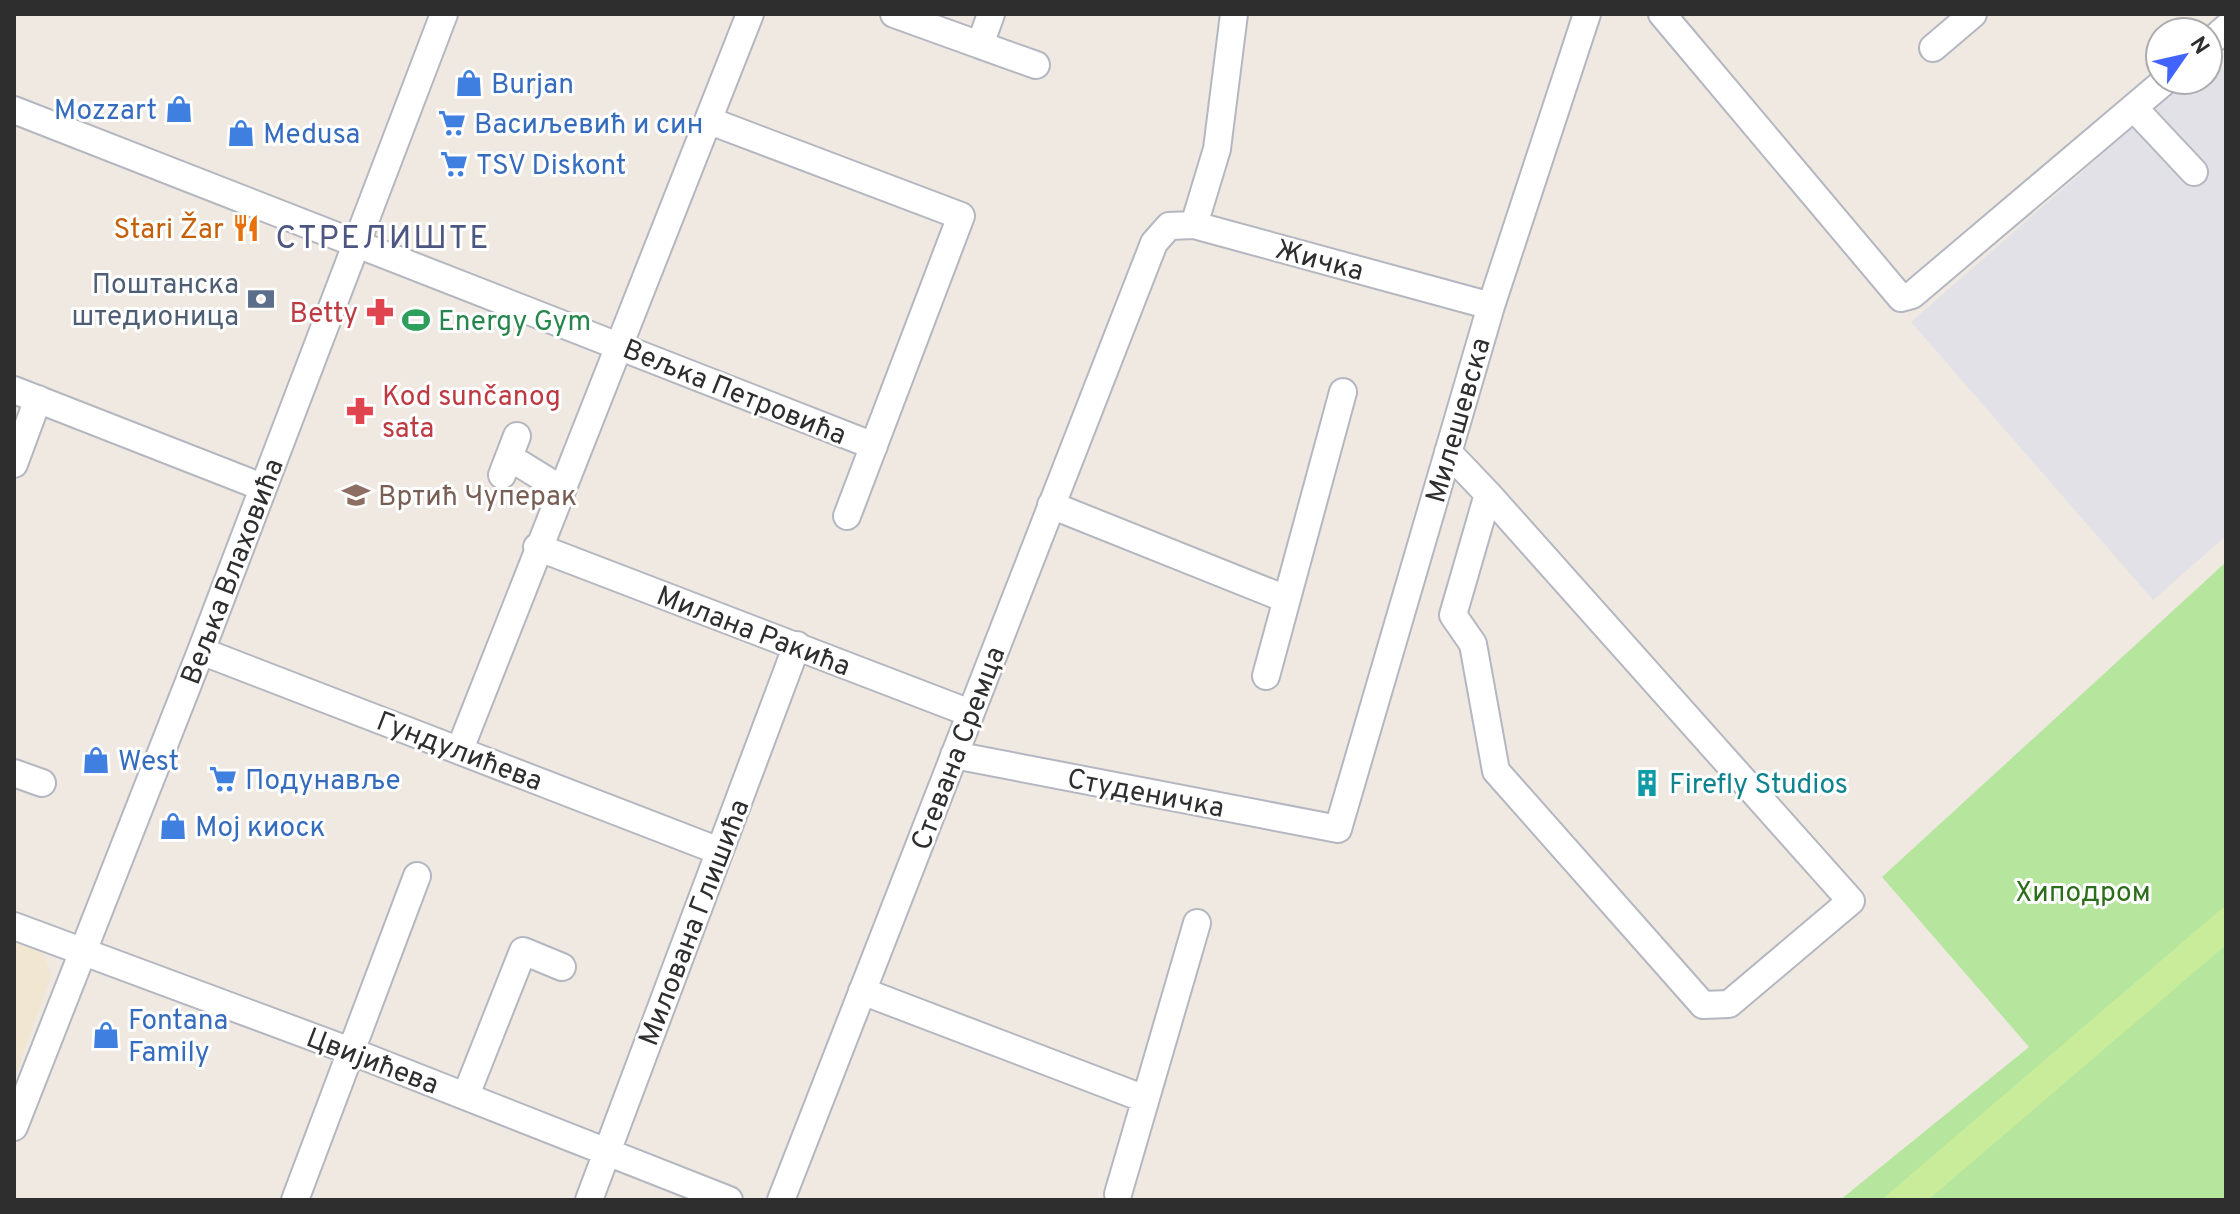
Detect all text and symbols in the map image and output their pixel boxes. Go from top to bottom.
north arrow [2144,16,2224,96]
text: N [2183,32,2214,60]
shop icon: Burjan [454,68,484,98]
place label: Burjan [491,68,574,104]
place label: Mozzart [54,94,157,130]
shop icon: Mozzart [164,94,194,124]
supermarket icon: Васиљевић и син [437,108,467,138]
place label: Васиљевић и син [474,108,703,144]
shop icon: Medusa [226,118,256,148]
place label: Medusa [263,118,360,154]
supermarket icon: TSV Diskont [439,149,469,179]
place label: TSV Diskont [476,149,626,185]
place label: Stari Žar [113,211,224,249]
restaurant icon: Stari Žar [231,213,261,243]
district label: СТРЕЛИШТЕ [276,220,490,260]
street label: Жичка [1271,233,1367,291]
place label: Поштанска штедионица [71,268,239,336]
bank icon: Поштанска штедионица [246,284,276,314]
place label: Betty [290,297,358,333]
pharmacy icon: Betty [365,297,395,327]
sports icon: Energy Gym [401,305,431,335]
place label: Energy Gym [438,305,591,341]
street label: Вељка Петровића [617,332,851,455]
street label: Милешевска [1419,334,1501,508]
place label: Kod sunčanog sata [382,380,561,448]
pharmacy icon: Kod sunčanog sata [345,396,375,426]
street label: Вељка Влаховића [174,454,293,690]
school or university icon: Вртић Чуперак [341,480,371,510]
place label: Вртић Чуперак [378,480,577,516]
street label: Милана Ракића [651,579,855,686]
street label: Стевана Сремца [904,642,1015,856]
street label: Гундулићева [371,705,547,801]
shop icon: West [81,745,111,775]
place label: West [118,745,179,781]
street label: Студеничка [1064,762,1227,828]
supermarket icon: Подунавље [208,764,238,794]
place label: Подунавље [245,764,401,800]
building icon: Firefly Studios [1632,768,1662,798]
place label: Firefly Studios [1669,768,1848,804]
street label: Милована Глишића [632,795,759,1051]
shop icon: Мој киоск [158,811,188,841]
place label: Мој киоск [195,811,325,847]
park label: Хиподром [2015,876,2151,912]
place label: Fontana Family [128,1004,228,1072]
shop icon: Fontana Family [91,1020,121,1050]
street label: Цвијићева [301,1021,443,1105]

